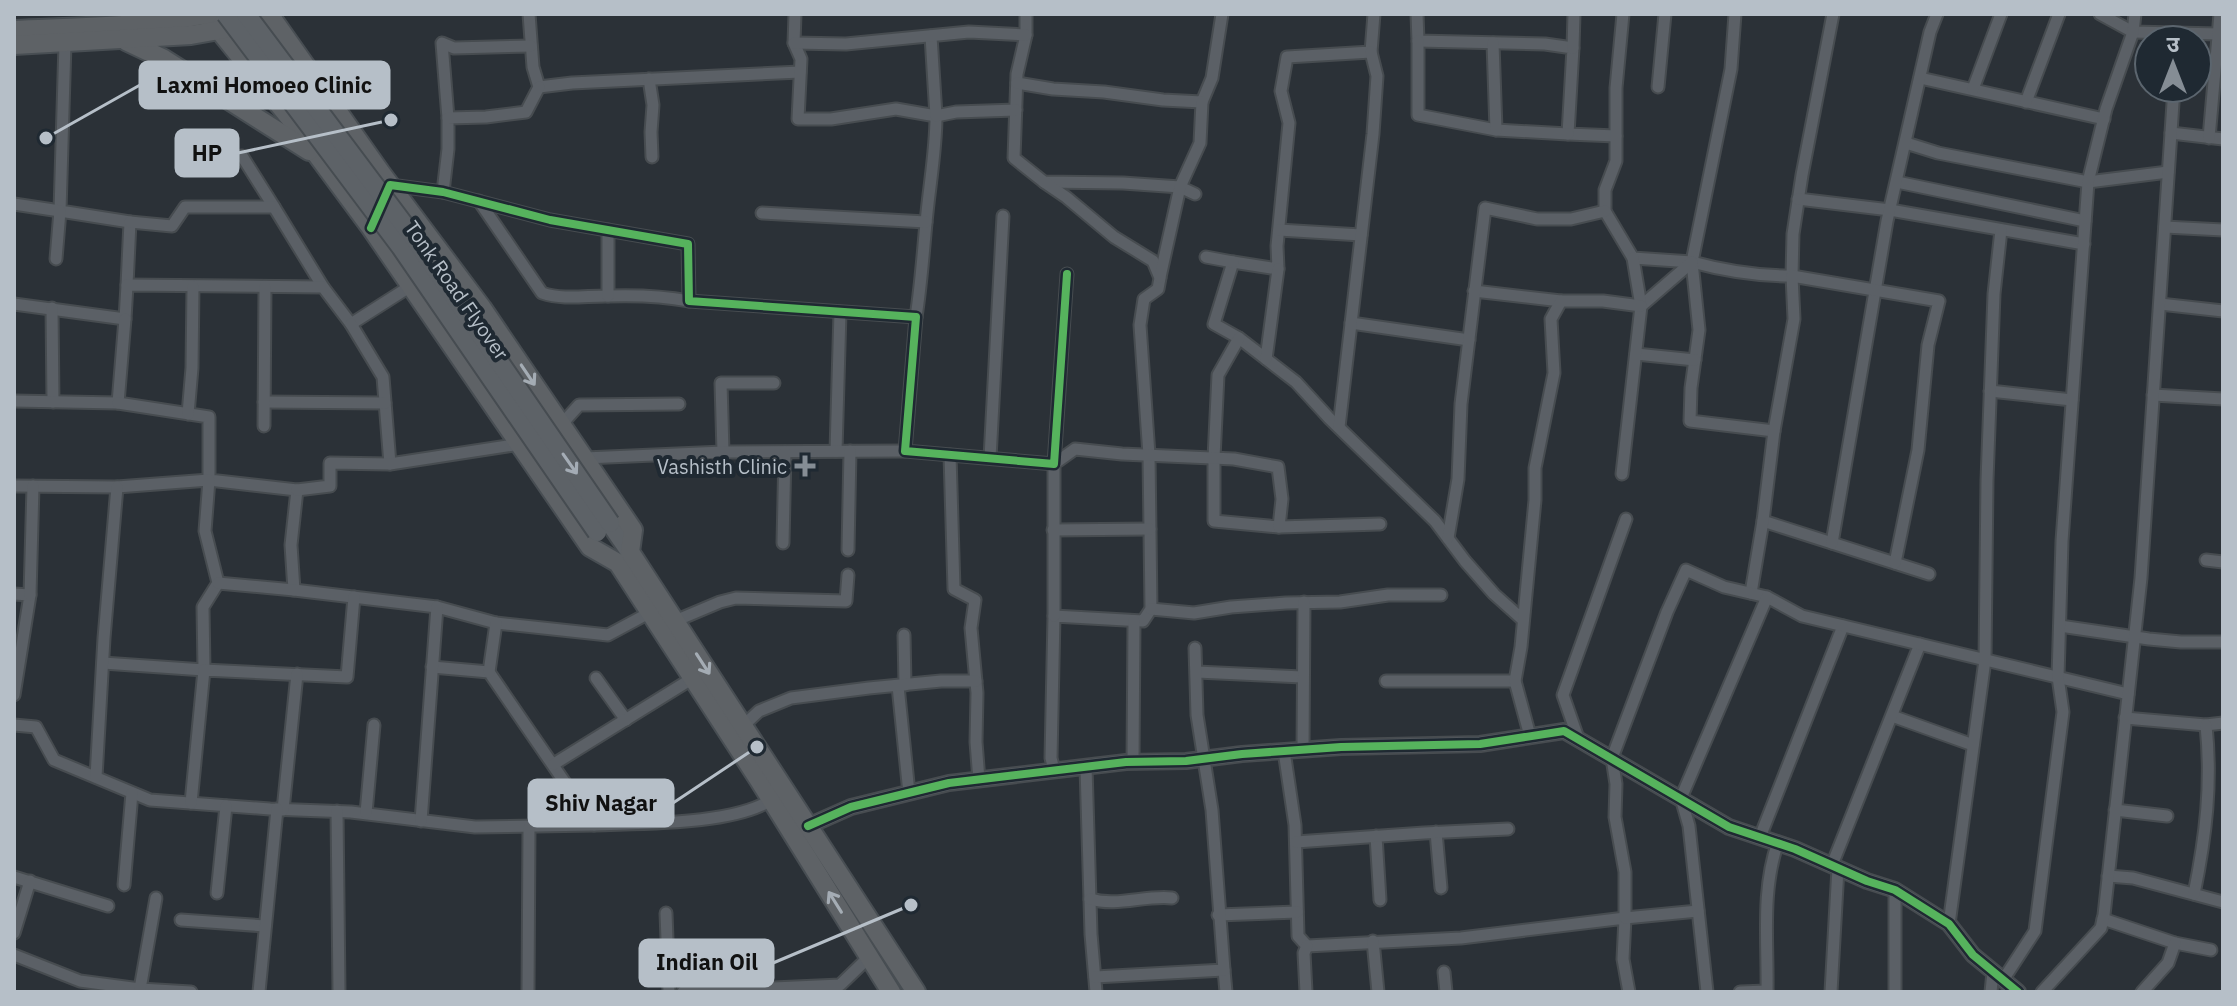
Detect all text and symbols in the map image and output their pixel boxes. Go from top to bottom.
north arrow [2133,24,2213,104]
text: उ [2167,29,2181,58]
callout: Laxmi Homoeo Clinic [140,62,389,108]
text: Laxmi Homoeo Clinic [156,70,372,99]
callout: HP [176,130,238,176]
text: HP [192,138,222,167]
street label: Tonk Road Flyover [399,215,515,365]
one-way arrow [520,364,536,386]
one-way arrow [562,452,578,474]
place label: Vashisth Clinic [657,453,787,480]
marker: Vashisth Clinic [794,455,816,477]
one-way arrow [695,653,711,675]
callout: Shiv Nagar [529,780,673,826]
text: Shiv Nagar [545,788,657,817]
one-way arrow [827,891,843,914]
callout: Indian Oil [640,940,773,986]
text: Indian Oil [656,947,758,976]

